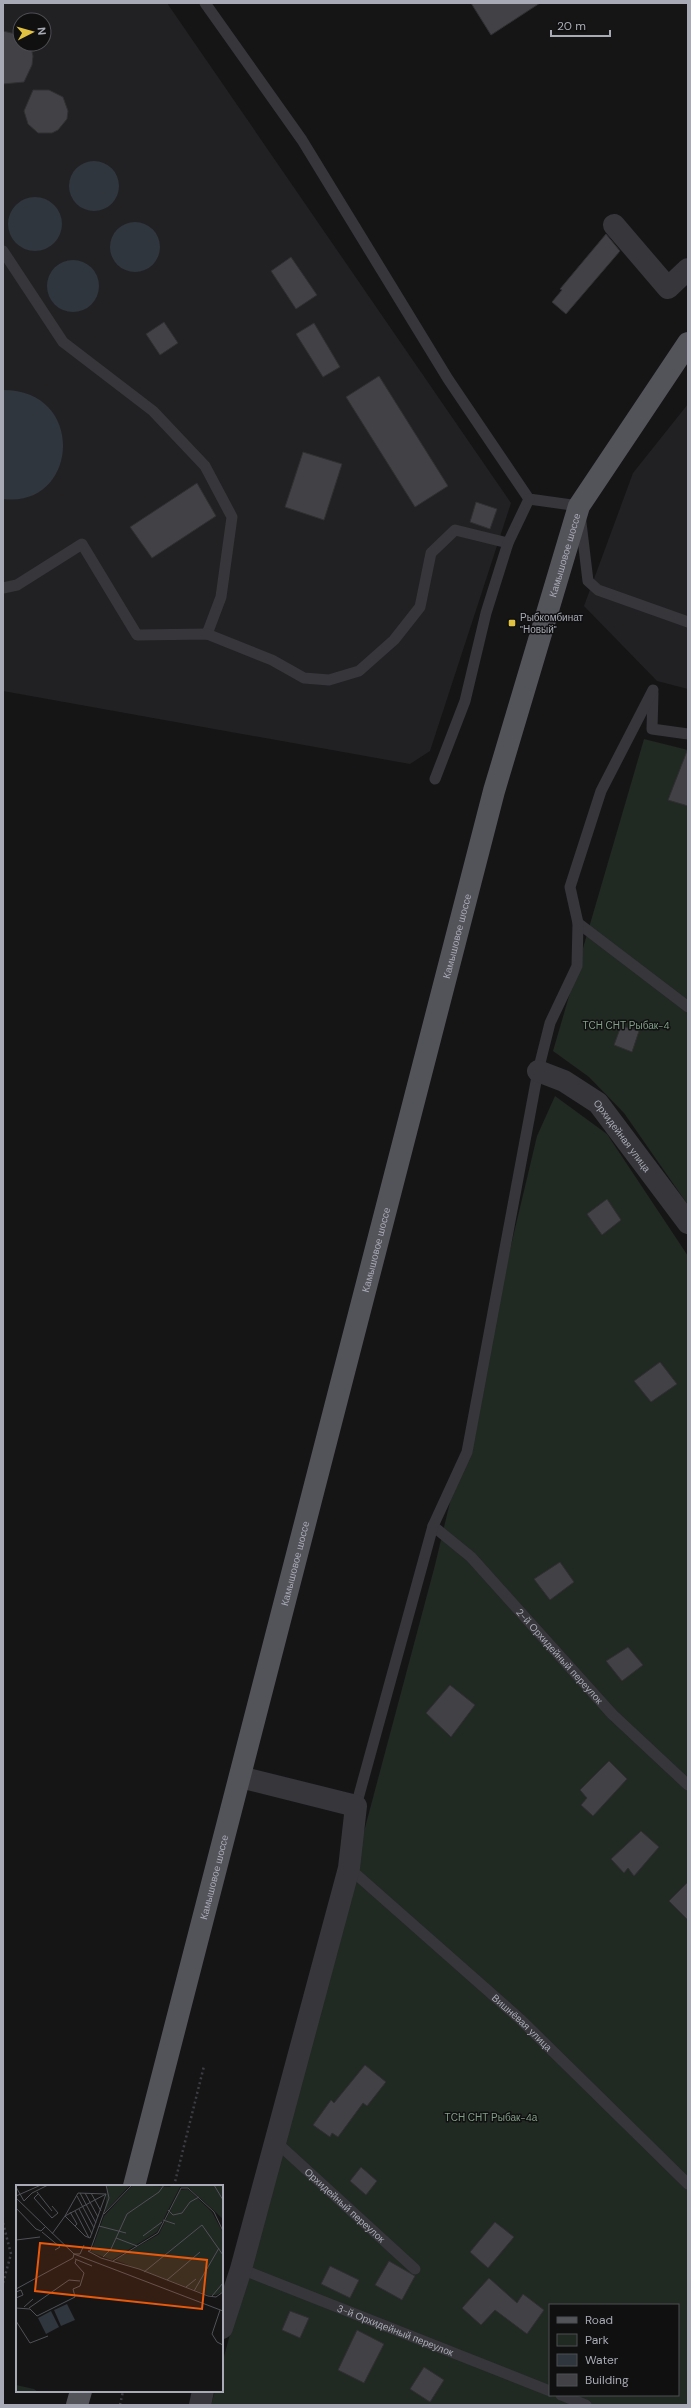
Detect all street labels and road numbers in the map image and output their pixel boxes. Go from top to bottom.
street label: Камышовое шоссе [546,511,583,599]
street label: Камышовое шоссе [439,892,474,980]
street label: Орхидейная улица [591,1097,654,1175]
street label: Камышовое шоссе [358,1205,393,1294]
street label: Камышовое шоссе [277,1519,312,1607]
street label: 2-й Орхидейный переулок [514,1605,607,1707]
street label: Камышовое шоссе [197,1833,231,1921]
street label: Вишнёвая улица [489,1991,555,2054]
street label: Орхидейный переулок [302,2165,389,2246]
street label: 3-й Орхидейный переулок [335,2301,456,2359]

